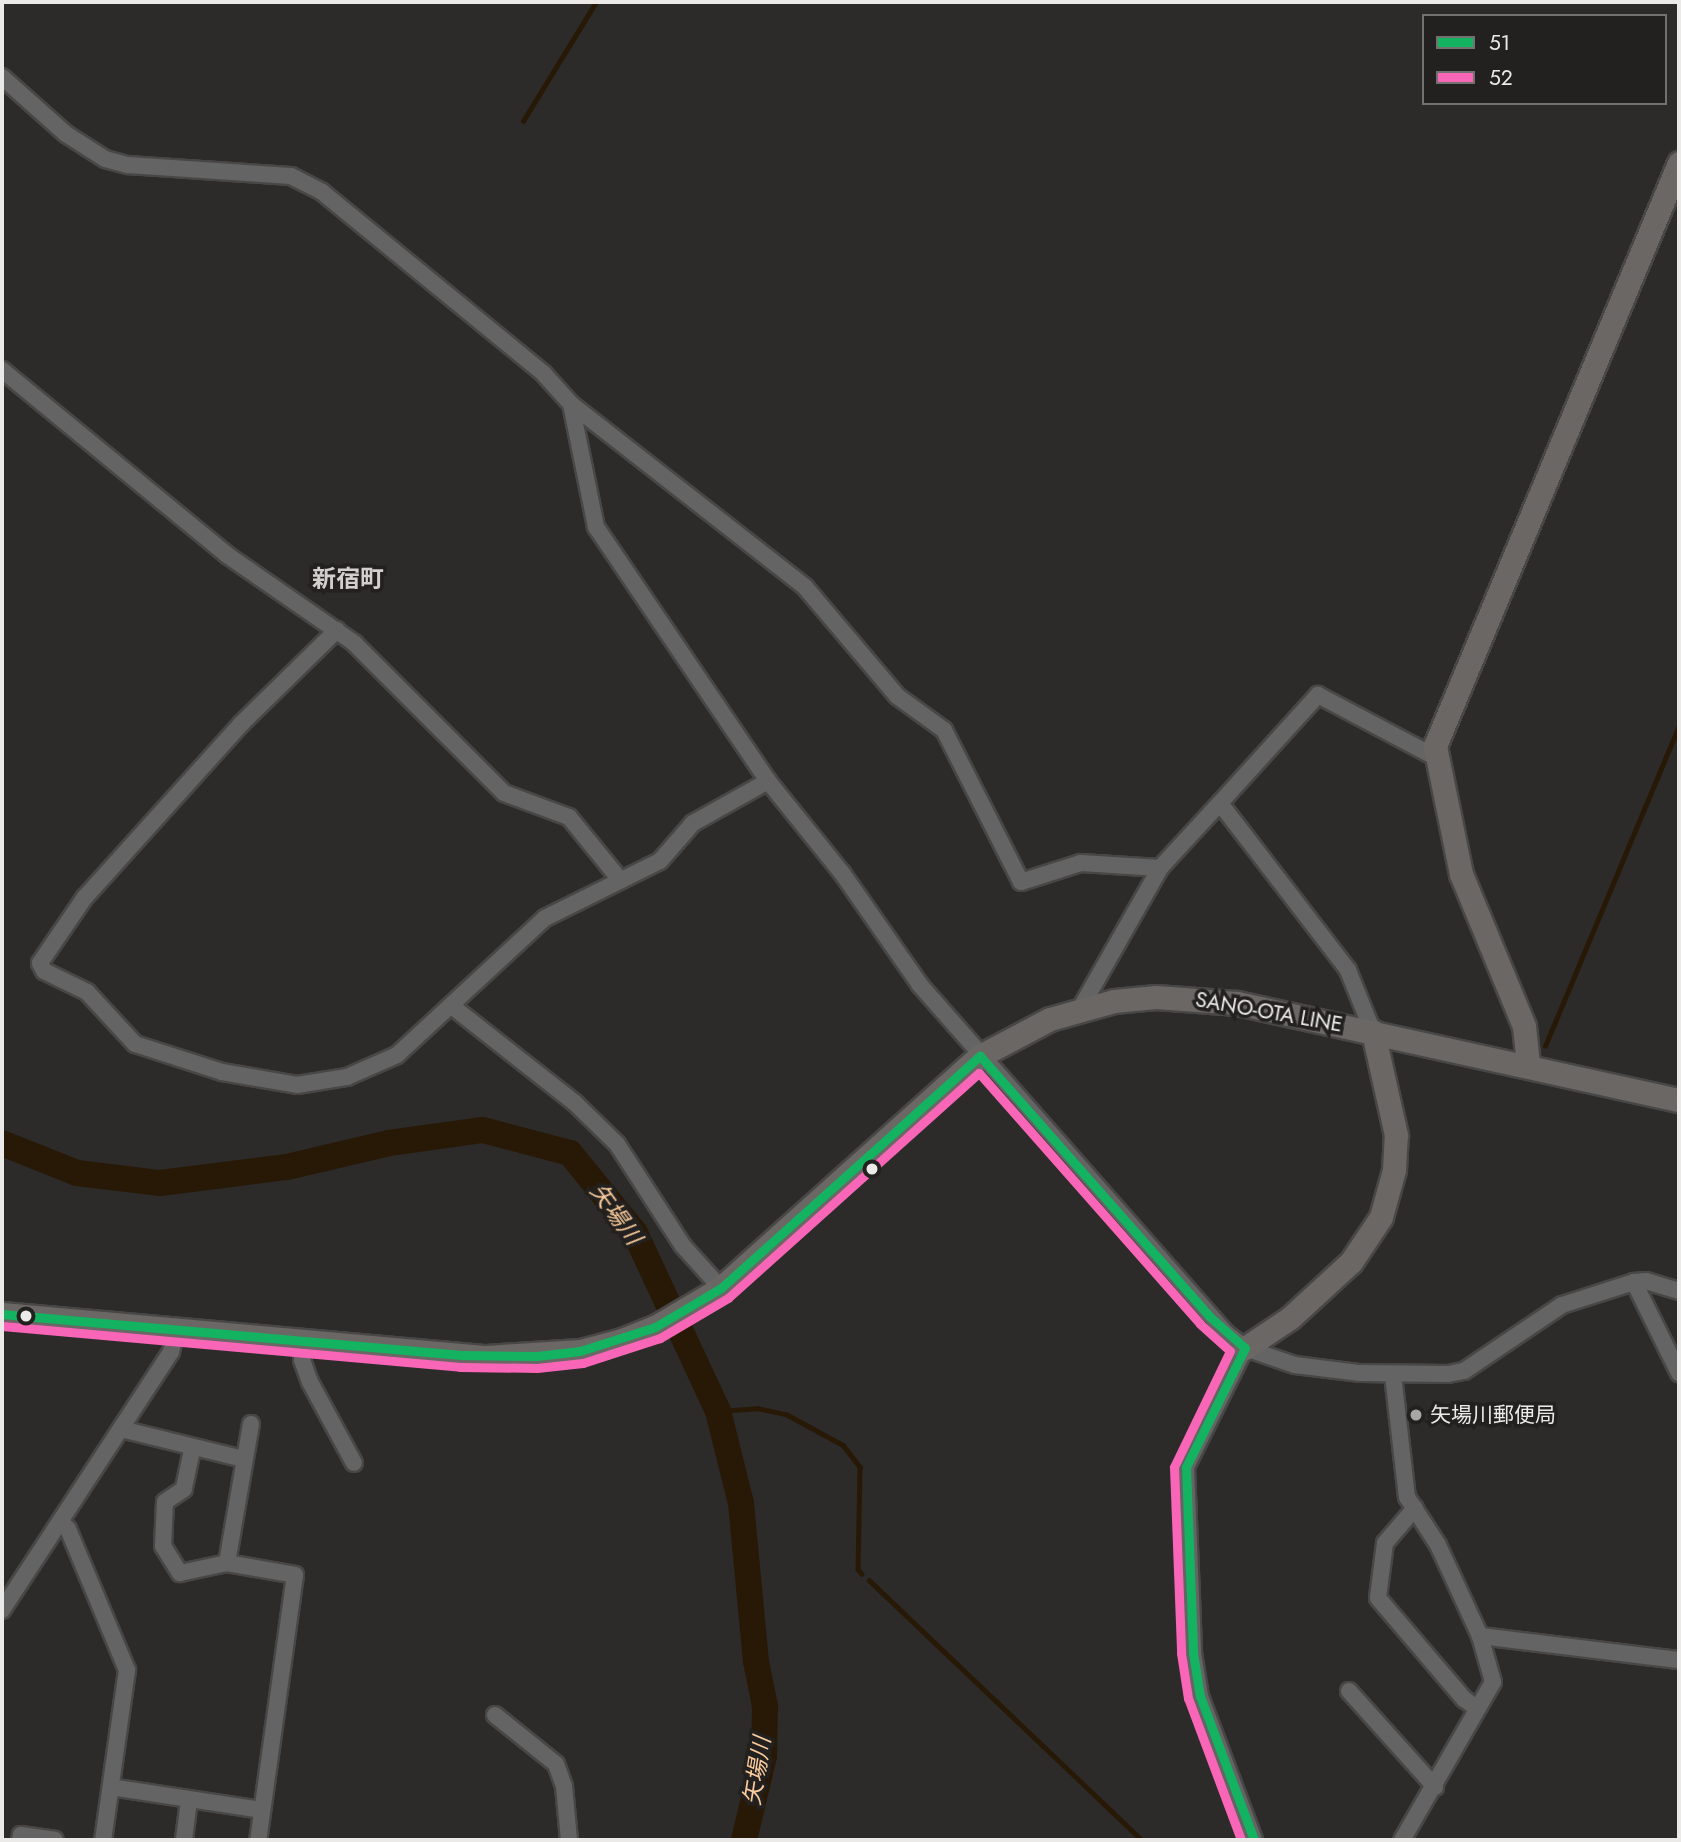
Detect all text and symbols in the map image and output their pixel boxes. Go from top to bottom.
legend [1422,14,1667,105]
text: 51 [1489,28,1510,58]
text: 52 [1489,63,1513,93]
district label: 新宿町 [312,565,384,593]
street label: SANO-OTA LINE [1194,987,1344,1037]
unlabelled marker [865,1162,879,1176]
water label: 矢場川 [585,1178,647,1250]
unlabelled marker [19,1309,33,1323]
place label: 矢場川郵便局 [1430,1402,1556,1428]
marker: 矢場川郵便局 [1408,1407,1424,1423]
water label: 矢場川 [738,1735,776,1807]

